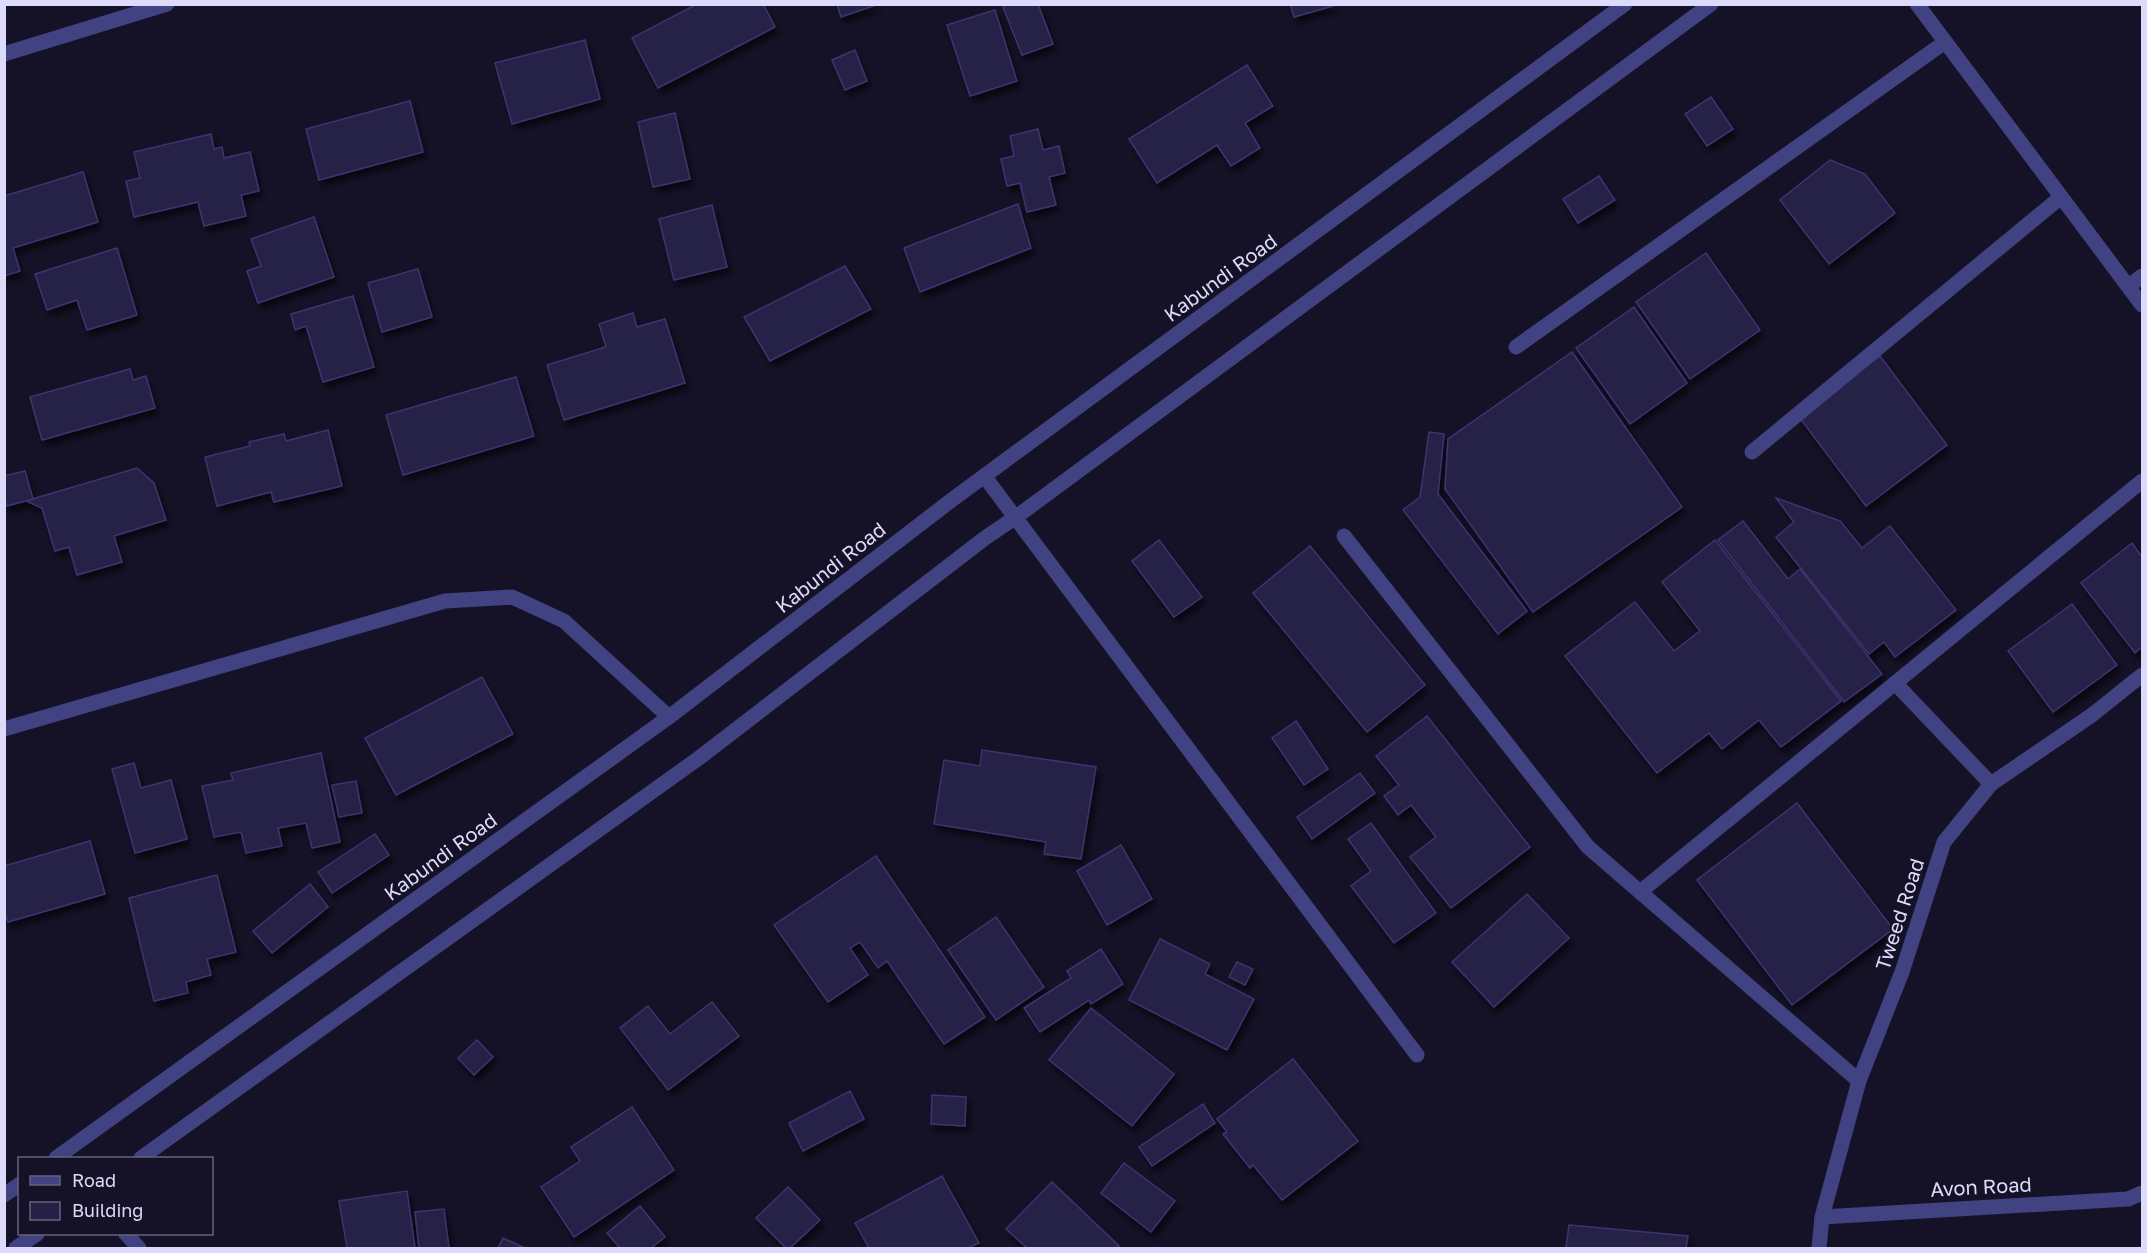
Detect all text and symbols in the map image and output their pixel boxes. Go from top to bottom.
street label: Kabundi Road [1159,228,1281,326]
street label: Kabundi Road [770,517,890,617]
street label: Kabundi Road [379,807,501,905]
street label: Tweed Road [1870,855,1928,973]
legend [18,1157,213,1235]
text: Road [72,1169,116,1191]
street label: Avon Road [1930,1171,2032,1201]
text: Building [72,1199,143,1221]

